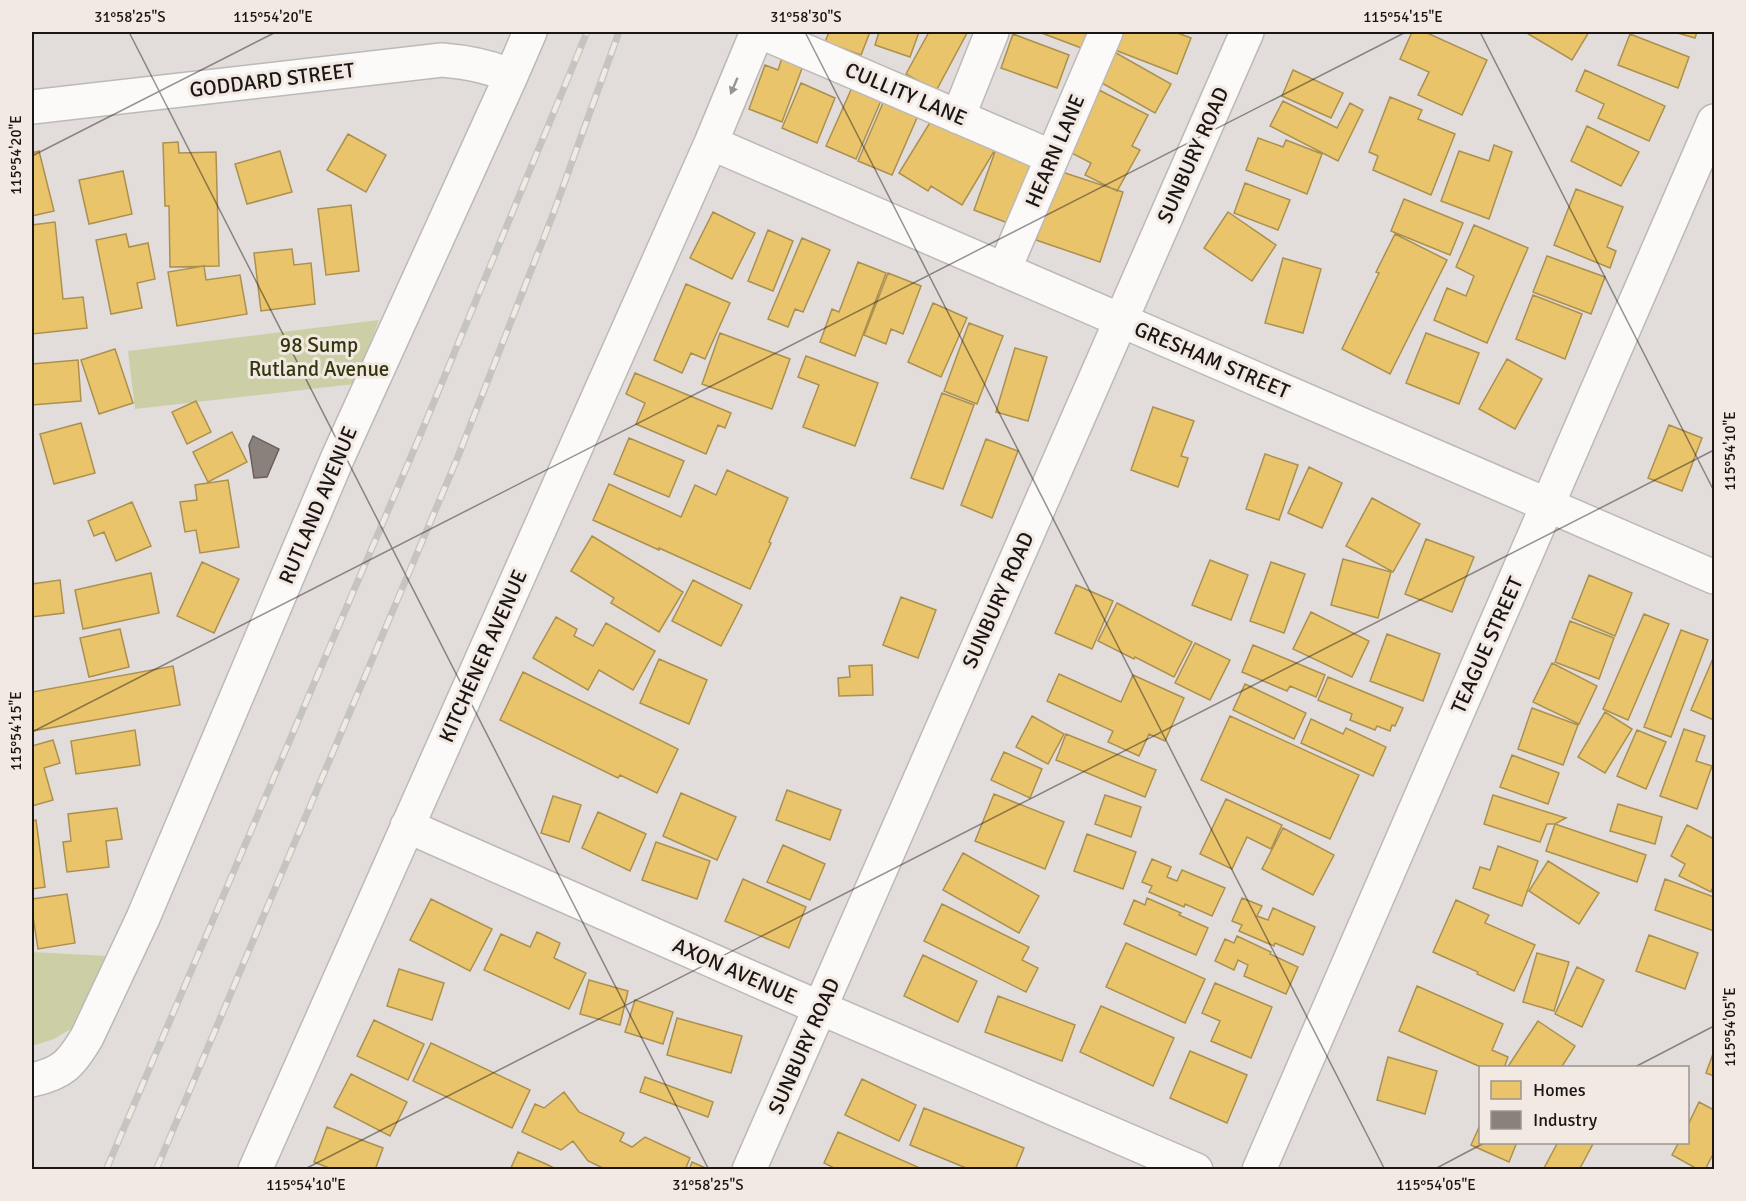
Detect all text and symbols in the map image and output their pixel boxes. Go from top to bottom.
text: 31°58'25"S [94,8,166,26]
text: 115°54'20"E [233,8,313,26]
text: 31°58'30"S [770,8,842,26]
text: 115°54'15"E [1363,8,1443,26]
street label: GODDARD STREET [188,57,357,103]
street label: CULLITY LANE [841,57,971,131]
one-way arrow [730,77,739,94]
street label: SUNBURY ROAD [1151,83,1235,227]
street label: HEARN LANE [1020,91,1090,211]
text: 115°54'20"E [7,115,25,195]
street label: GRESHAM STREET [1130,316,1294,405]
park label: 98 Sump Rutland Avenue [249,332,389,382]
text: 115°54'10"E [1721,411,1739,491]
street label: RUTLAND AVENUE [273,422,363,588]
street label: SUNBURY ROAD [956,528,1040,672]
street label: KITCHENER AVENUE [433,566,533,746]
street label: TEAGUE STREET [1445,572,1529,717]
text: 115°54'15"E [7,691,25,771]
street label: AXON AVENUE [669,932,801,1010]
street label: SUNBURY ROAD [762,974,846,1118]
text: 115°54'05"E [1721,987,1739,1067]
legend [1479,1066,1689,1144]
text: Homes [1533,1079,1586,1101]
text: Industry [1533,1109,1598,1131]
text: 115°54'10"E [266,1176,346,1194]
text: 31°58'25"S [672,1176,744,1194]
text: 115°54'05"E [1396,1176,1476,1194]

